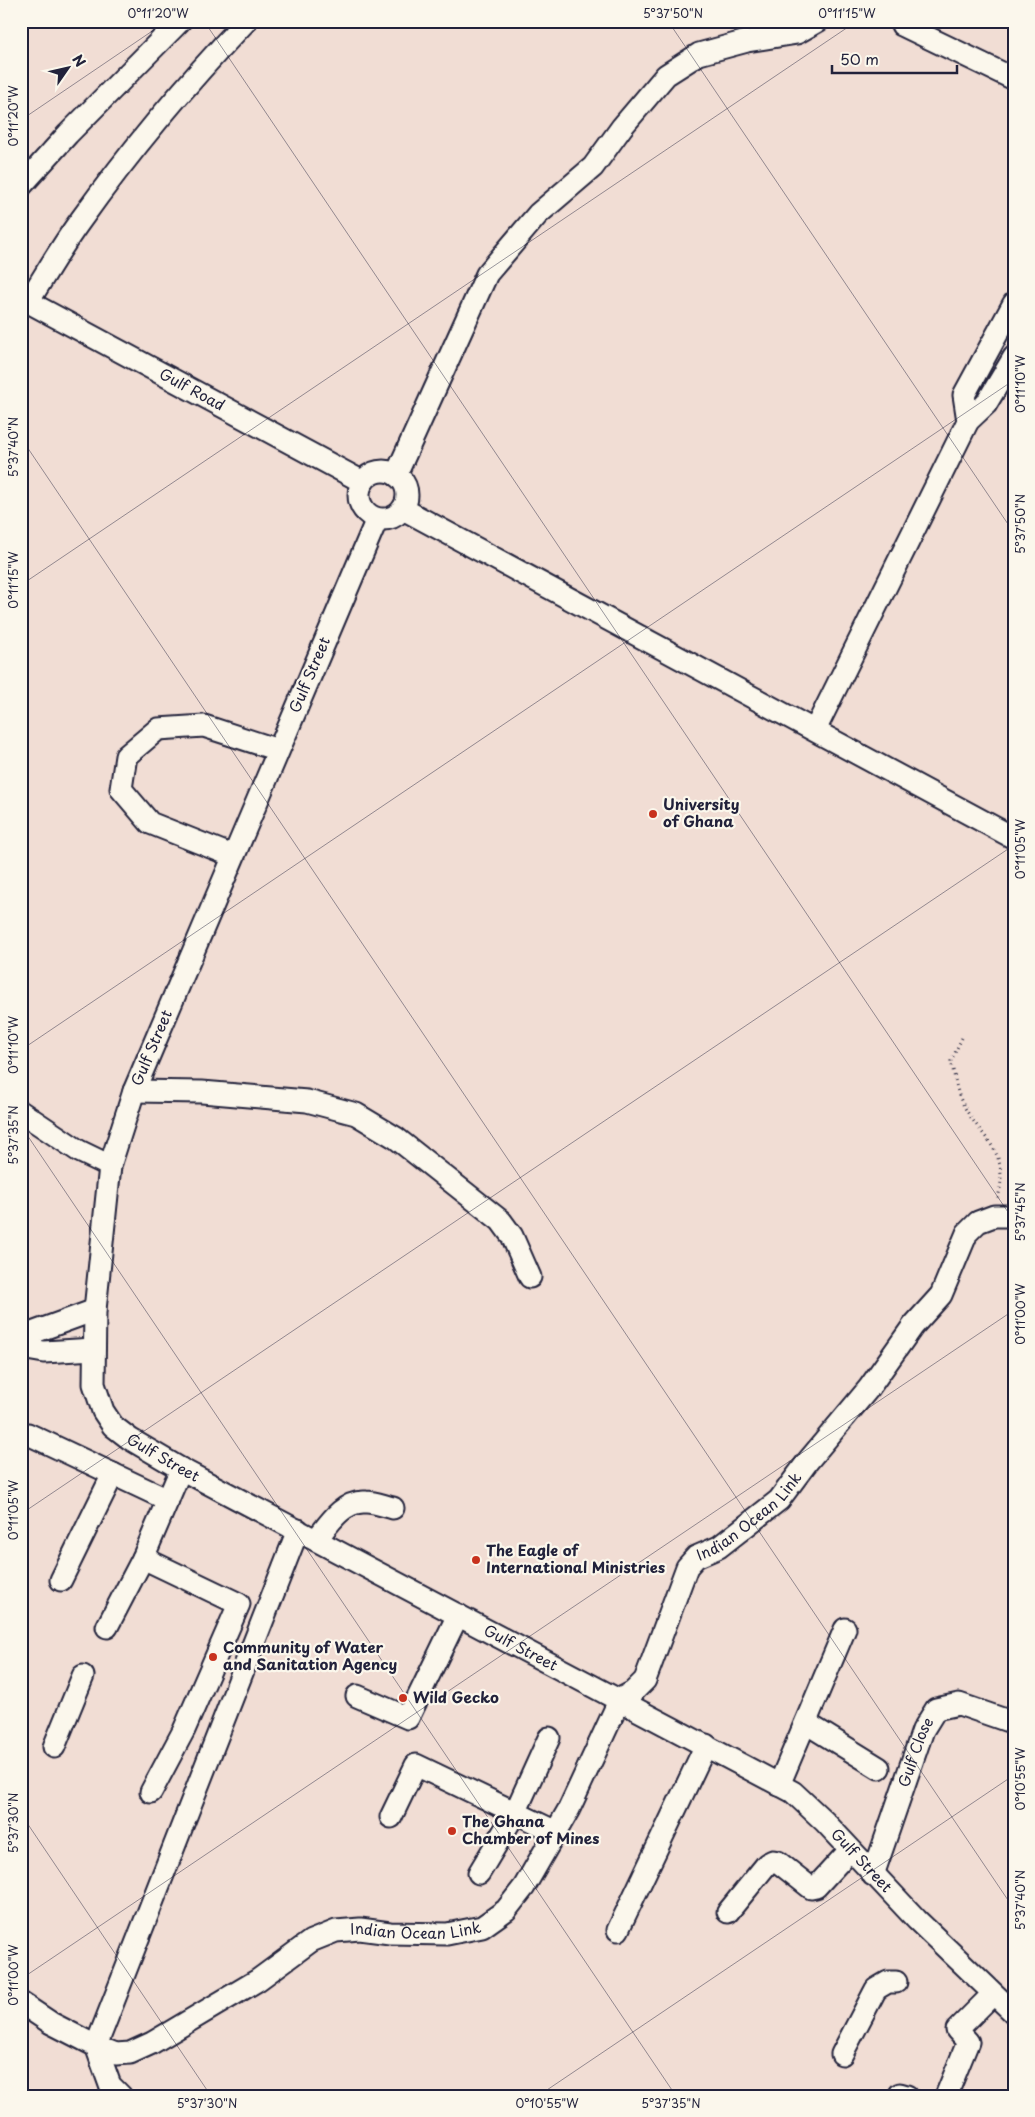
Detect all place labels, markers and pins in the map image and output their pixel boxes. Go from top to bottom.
place label: University of Ghana [663,792,740,832]
marker: University of Ghana [647,808,659,820]
place label: The Eagle of International Ministries [486,1538,665,1578]
marker: The Eagle of International Ministries [470,1554,482,1566]
place label: Community of Water and Sanitation Agency [223,1635,397,1675]
marker: Community of Water and Sanitation Agency [207,1651,219,1663]
place label: Wild Gecko [413,1685,499,1708]
marker: Wild Gecko [397,1692,409,1704]
place label: The Ghana Chamber of Mines [462,1809,599,1849]
marker: The Ghana Chamber of Mines [446,1825,458,1837]

